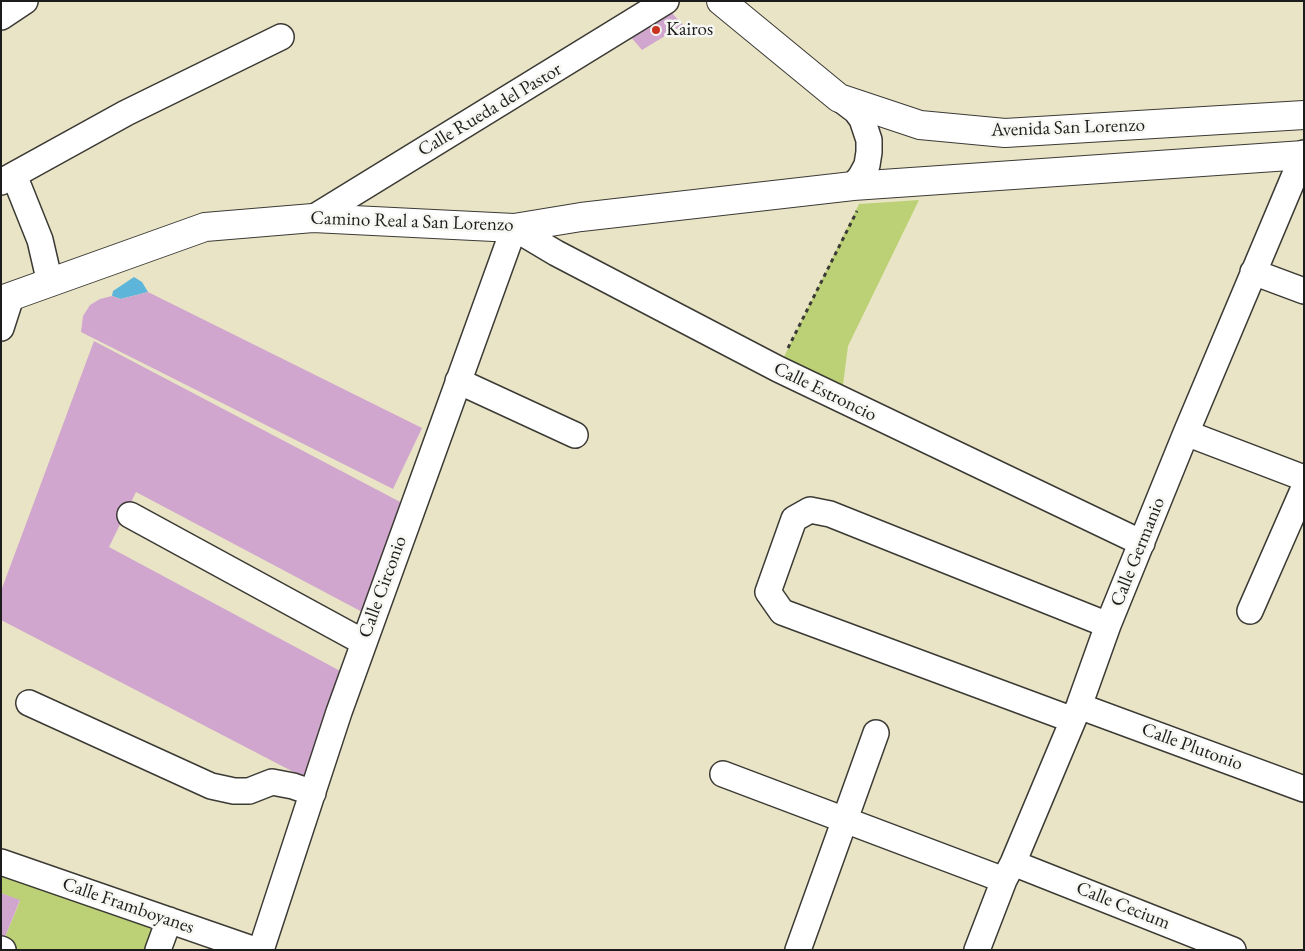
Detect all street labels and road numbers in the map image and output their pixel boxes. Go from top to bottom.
street label: Calle Rueda del Pastor [414,58,566,162]
street label: Avenida San Lorenzo [991,114,1145,142]
street label: Camino Real a San Lorenzo [310,207,514,237]
street label: Calle Estroncio [770,357,880,427]
street label: Calle Germanio [1106,494,1170,610]
street label: Calle Circonio [354,533,412,641]
street label: Calle Plutonio [1138,718,1246,776]
street label: Calle Framboyanes [59,873,197,939]
street label: Calle Cecium [1073,877,1173,935]

